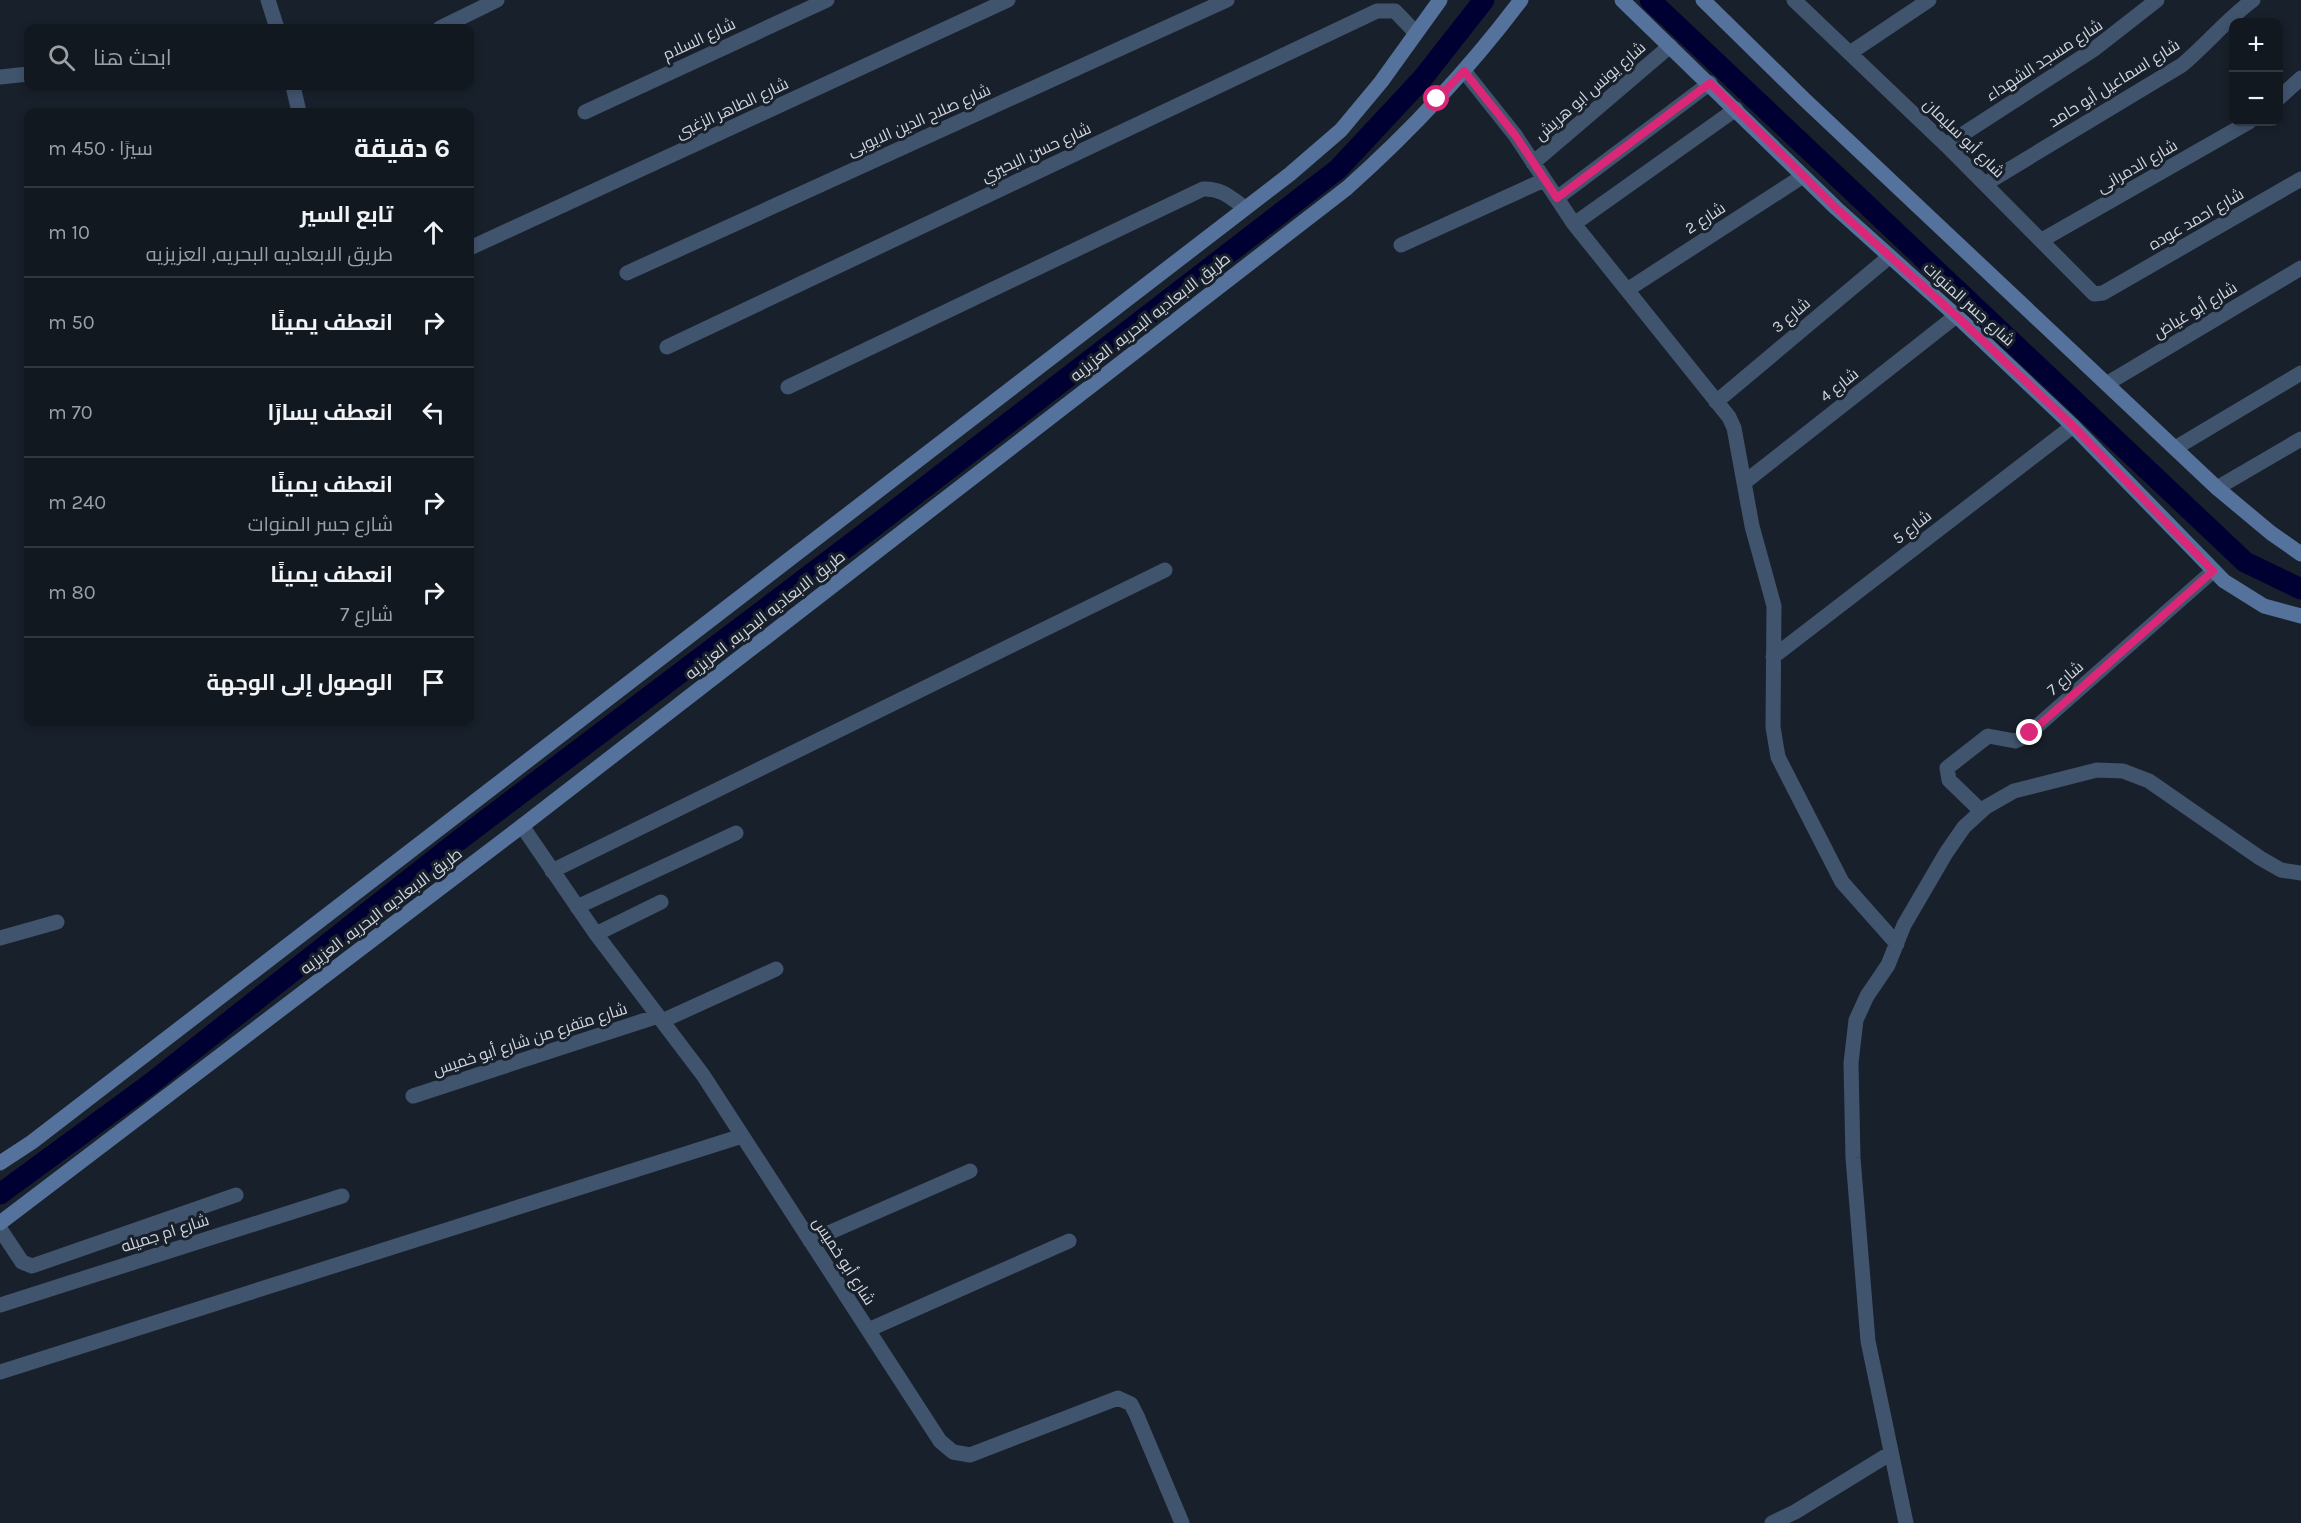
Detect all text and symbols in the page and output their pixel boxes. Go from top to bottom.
street label: شارع السلام [660,14,739,66]
street label: شارع مسجد الشهداء [1982,15,2107,107]
map controls [2229,18,2283,126]
button: + [2229,18,2283,72]
search box [24,24,474,90]
street label: شارع اسماعيل أبو حامد [2045,35,2184,133]
street label: شارع يونس ابو هريش [1531,38,1651,146]
icon: search [45,41,78,74]
text: ابحث هنا [93,45,172,71]
button: − [2229,72,2283,126]
street label: شارع الطاهر الزغبى [673,74,792,144]
street label: شارع صلاح الدين الايوبى [844,80,994,162]
route start [1423,85,1449,111]
street label: شارع أبو سليمان [1918,95,2009,183]
street label: شارع حسن البحيري [978,118,1096,189]
text: 6 دقيقة [354,133,450,164]
street label: شارع الدمرانى [2093,135,2182,198]
text: سيرًا · 450 m [48,137,153,160]
street label: شارع احمد عوده [2145,184,2248,256]
street label: شارع 2 [1681,198,1730,240]
text: تابع السير [300,202,393,228]
icon: ahead [417,216,450,249]
text: 10 m [48,221,90,244]
text: طريق الابعاديه البحريه, العزيزيه [146,243,393,266]
street label: طريق الابعاديه البحريه, العزيزيه [1066,249,1234,386]
street label: شارع جسر المنوات [1918,258,2019,351]
street label: شارع أبو غياض [2150,278,2241,344]
street label: شارع 3 [1768,294,1815,338]
icon: right [417,306,450,339]
text: انعطف يمينًا [270,310,393,336]
text: 50 m [48,311,95,334]
street label: شارع 4 [1816,364,1863,408]
icon: left [417,396,450,429]
text: انعطف يسارًا [267,400,393,426]
text: 70 m [48,401,93,424]
text: انعطف يمينًا [270,472,393,498]
icon: right [417,486,450,519]
text: 240 m [48,491,106,514]
street label: شارع 5 [1889,506,1936,550]
text: شارع جسر المنوات [248,513,393,536]
street label: طريق الابعاديه البحريه, العزيزيه [681,547,849,684]
text: انعطف يمينًا [270,562,393,588]
icon: right [417,576,450,609]
text: 80 m [48,581,96,604]
text: شارع 7 [340,603,393,626]
street label: شارع 7 [2043,657,2089,701]
icon: arrive [417,666,450,699]
text: الوصول إلى الوجهة [207,670,393,696]
route end [2016,719,2042,745]
street label: طريق الابعاديه البحريه, العزيزيه [296,844,466,979]
street label: شارع متفرع من شارع أبو خميس [430,999,630,1081]
street label: شارع ام جميله [119,1210,212,1258]
street label: شارع أبو خميس [807,1214,879,1310]

